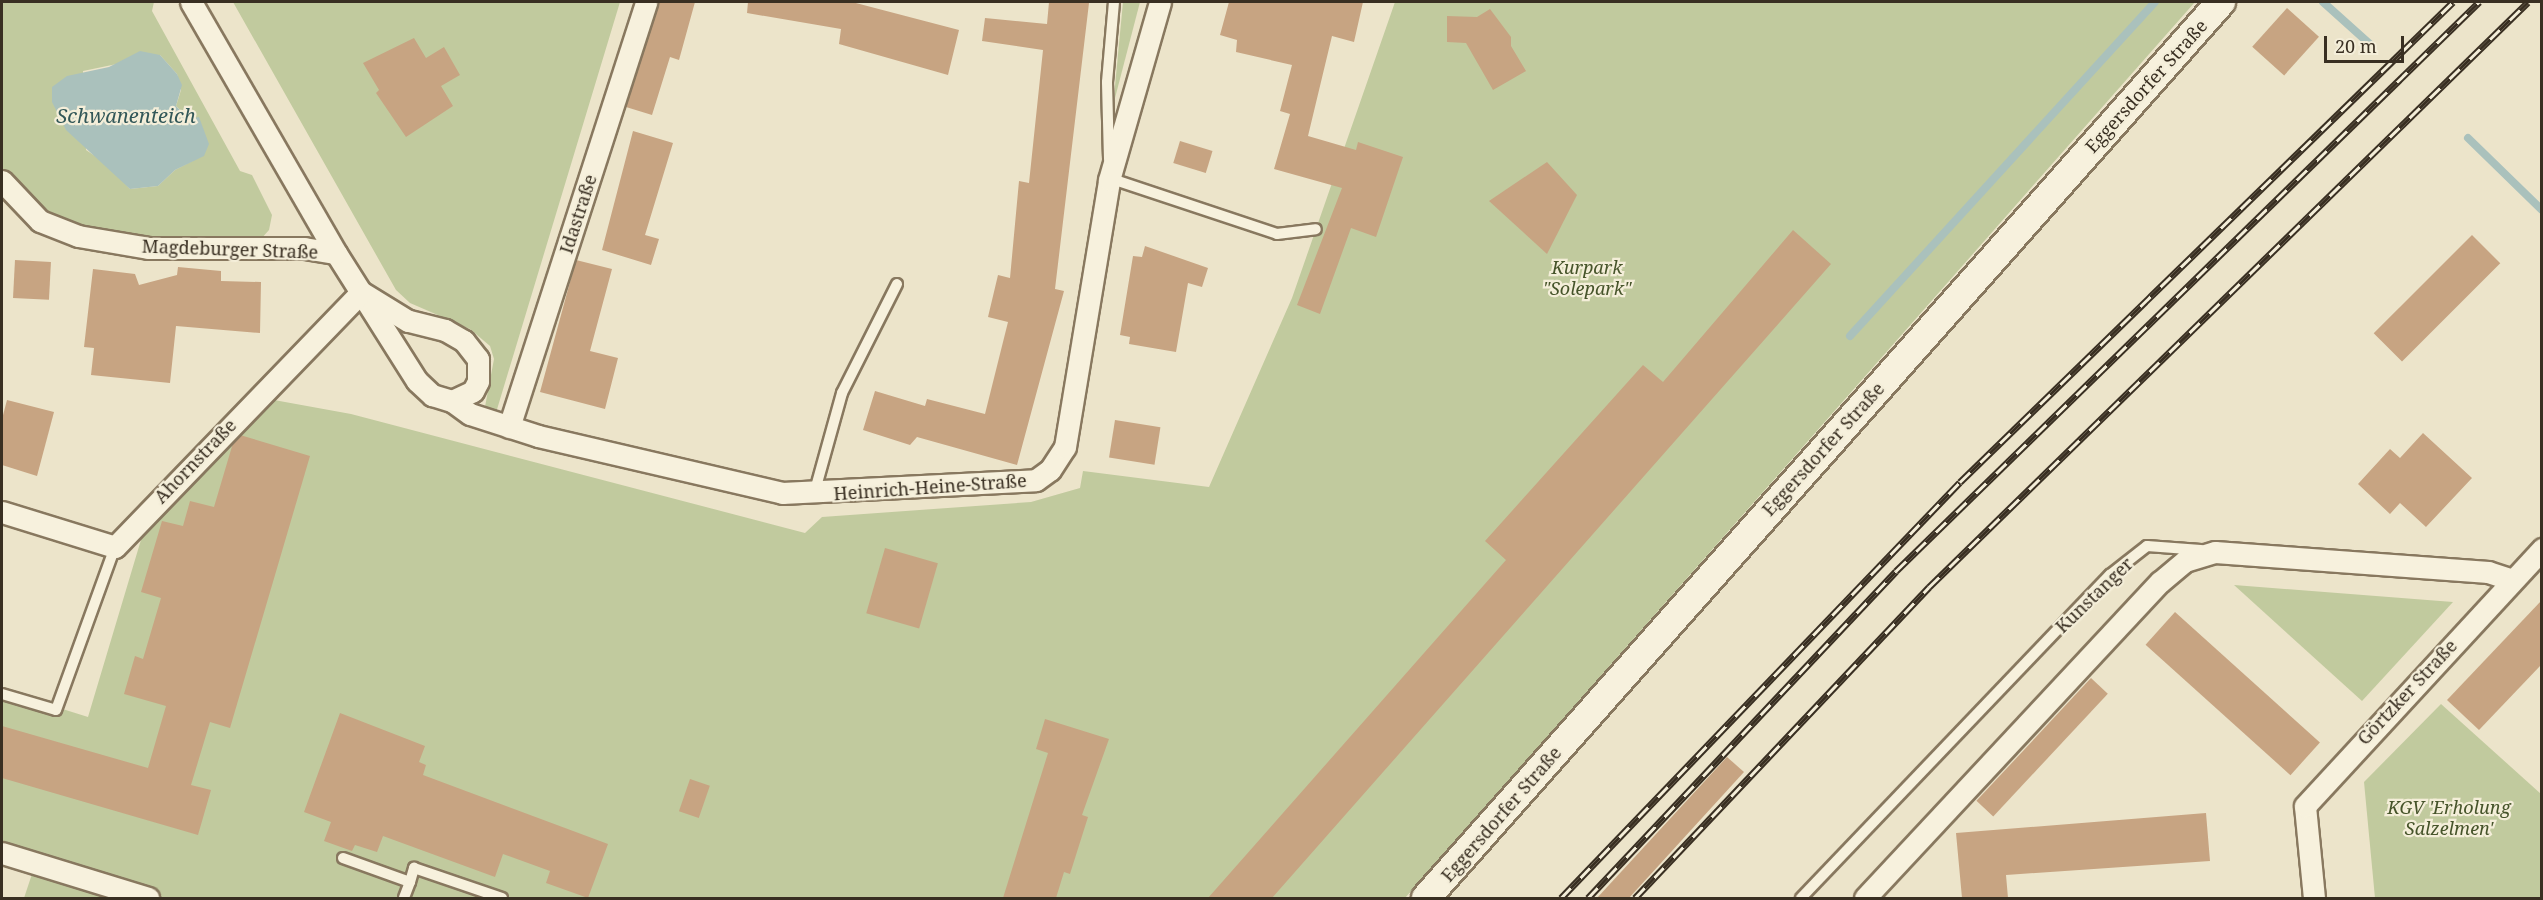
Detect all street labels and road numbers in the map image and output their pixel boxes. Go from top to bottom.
street label: Eggersdorfer Straße [2080,15,2212,157]
street label: Idastraße [555,172,601,256]
street label: Magdeburger Straße [141,235,319,263]
street label: Eggersdorfer Straße [1757,378,1889,520]
street label: Ahornstraße [150,414,240,508]
street label: Heinrich-Heine-Straße [833,469,1027,505]
street label: Kunstanger [2051,553,2137,637]
street label: Görtzker Straße [2353,635,2461,749]
street label: Eggersdorfer Straße [1436,742,1566,886]

